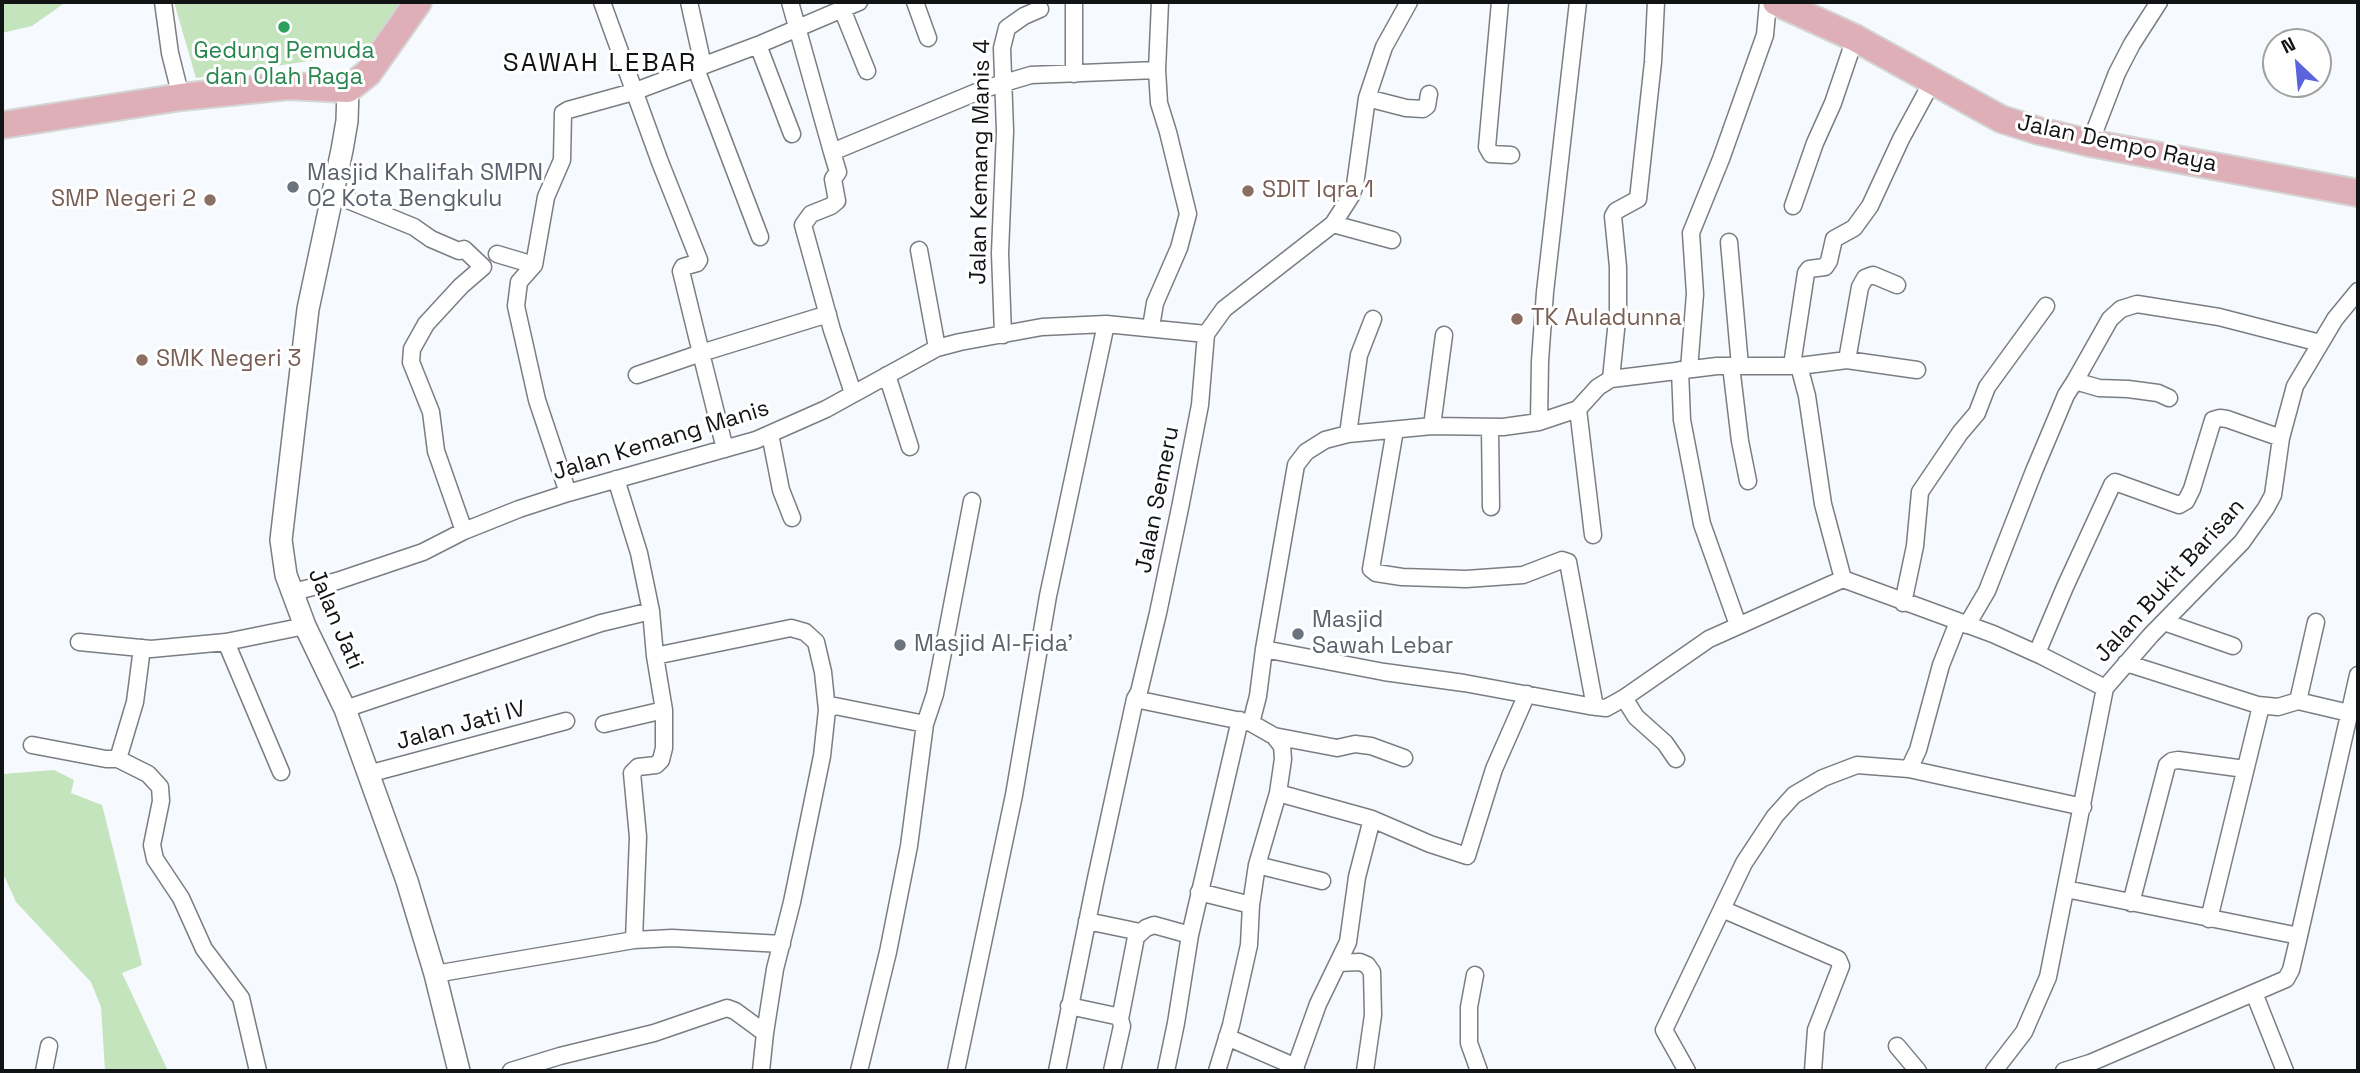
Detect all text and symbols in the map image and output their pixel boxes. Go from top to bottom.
marker: Gedung Pemuda dan Olah Raga [276,19,292,35]
north arrow [2262,28,2332,98]
text: N [2277,31,2300,60]
place label: Gedung Pemuda dan Olah Raga [193,38,375,92]
street label: Jalan Kemang Manis 4 [965,39,997,285]
district label: SAWAH LEBAR [504,48,696,80]
street label: Jalan Dempo Raya [2015,109,2219,179]
place label: Masjid Khalifah SMPN 02 Kota Bengkulu [307,160,543,214]
place label: SDIT Iqra 1 [1262,177,1374,205]
marker: Masjid Khalifah SMPN 02 Kota Bengkulu [285,179,301,195]
marker: SDIT Iqra 1 [1240,183,1256,199]
place label: SMP Negeri 2 [51,186,196,214]
marker: SMP Negeri 2 [202,192,218,208]
place label: TK Auladunna [1531,305,1682,333]
marker: TK Auladunna [1509,311,1525,327]
place label: SMK Negeri 3 [156,346,301,374]
marker: SMK Negeri 3 [134,352,150,368]
street label: Jalan Kemang Manis [549,395,773,487]
street label: Jalan Semeru [1130,424,1186,576]
street label: Jalan Bukit Barisan [2089,493,2251,669]
street label: Jalan Jati [301,564,369,674]
place label: Masjid Sawah Lebar [1312,607,1453,661]
marker: Masjid Sawah Lebar [1290,626,1306,642]
place label: Masjid Al-Fida' [914,631,1073,659]
marker: Masjid Al-Fida' [892,637,908,653]
street label: Jalan Jati IV [393,695,529,757]

